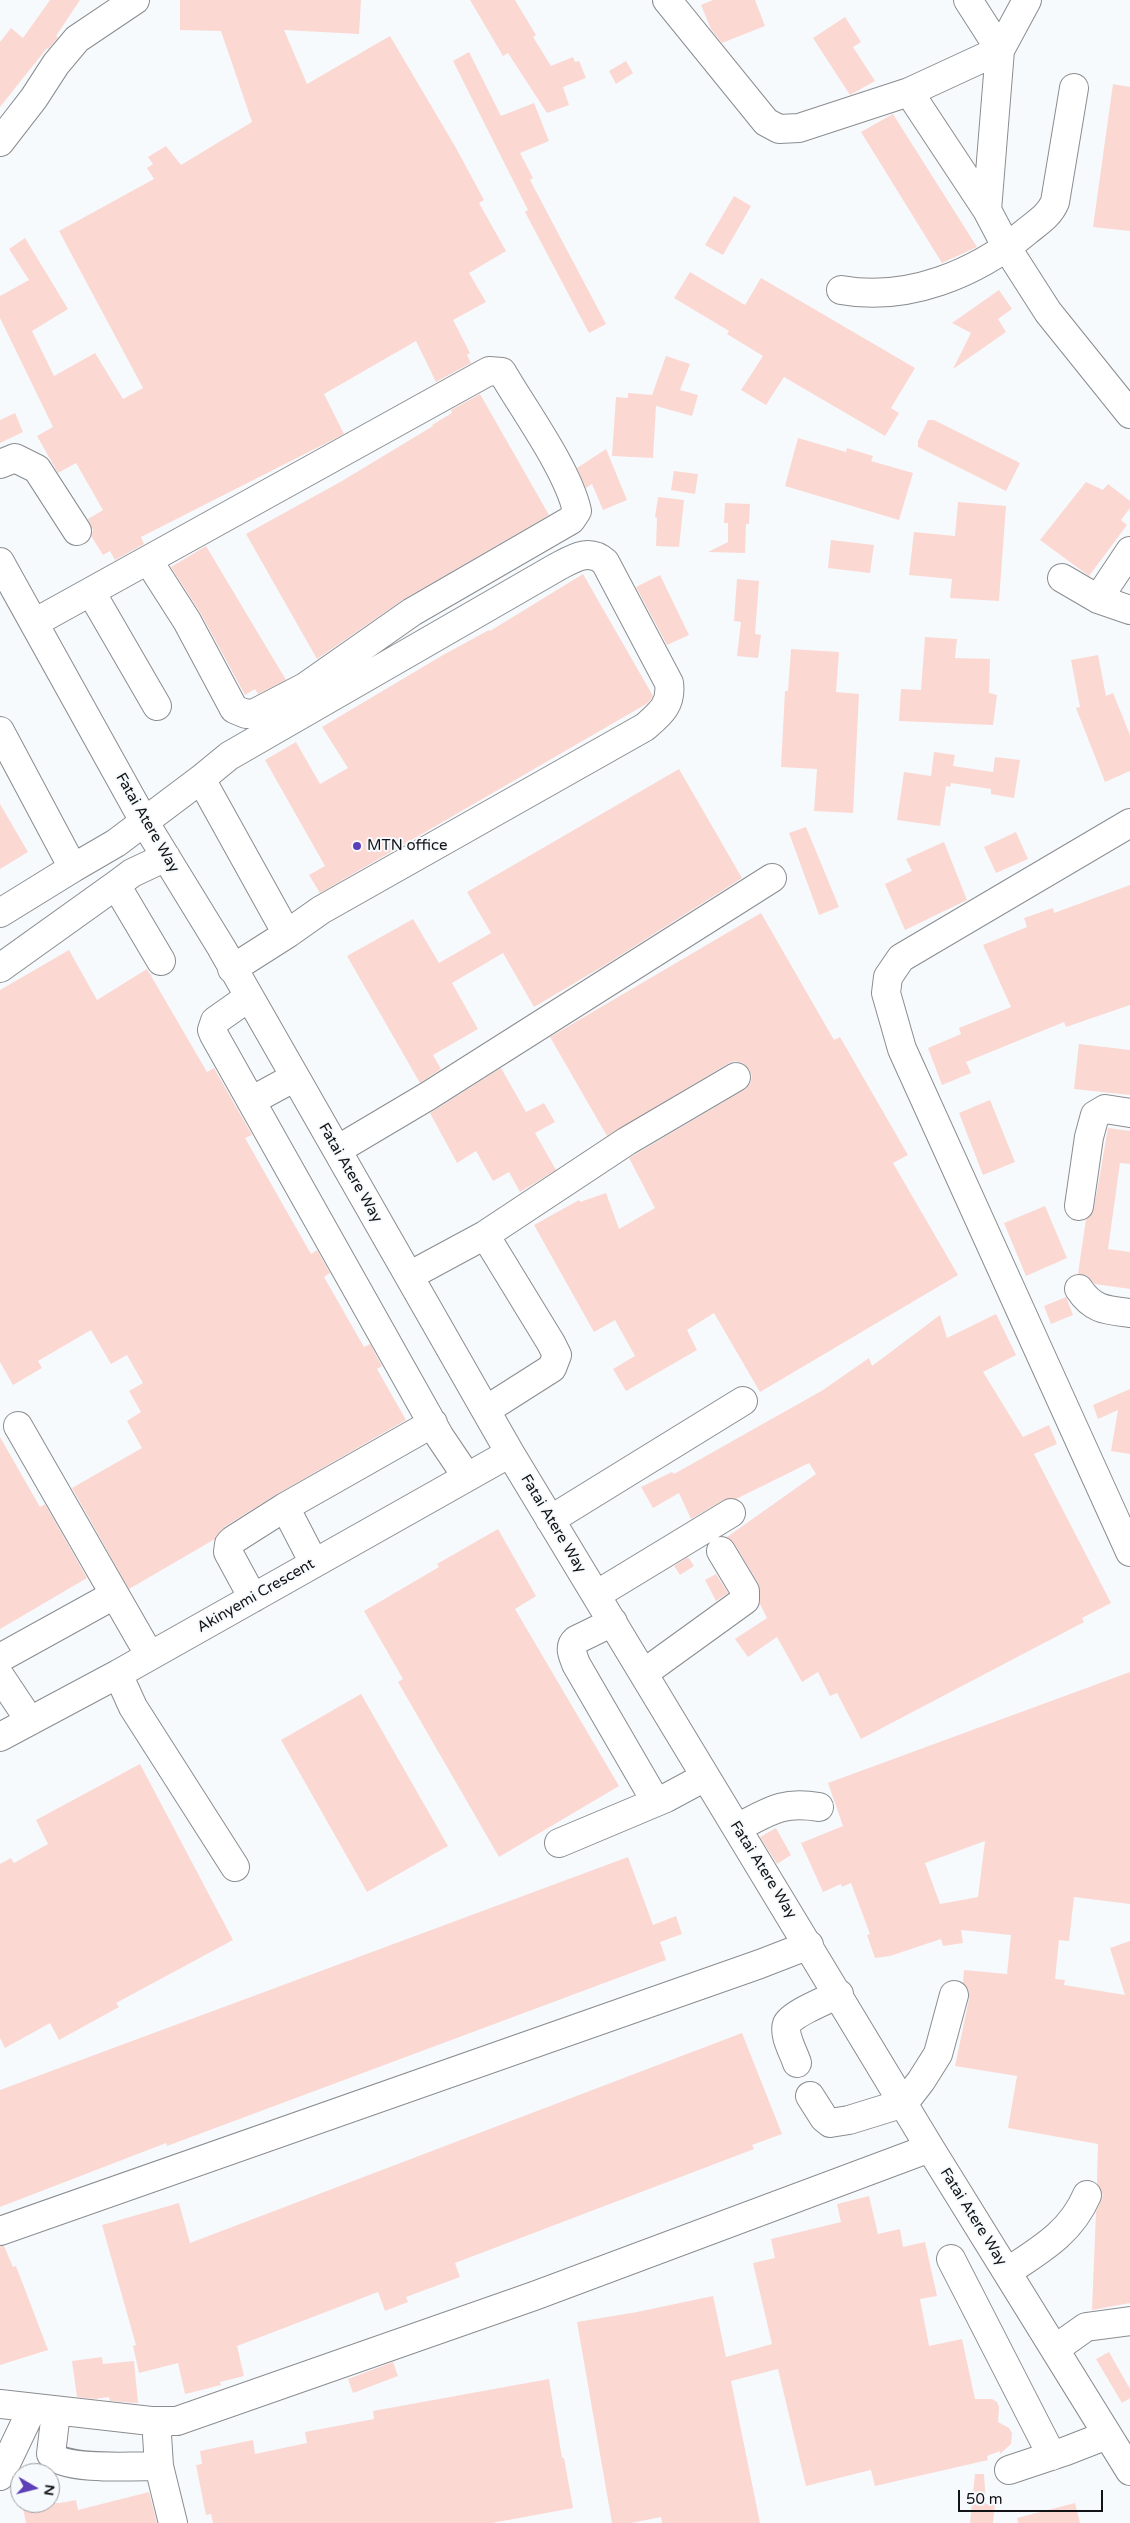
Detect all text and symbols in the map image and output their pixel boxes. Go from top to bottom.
street label: Fatai Atere Way [111,770,183,876]
place label: MTN office [367,837,448,855]
marker: MTN office [351,840,363,852]
street label: Fatai Atere Way [314,1120,386,1226]
street label: Fatai Atere Way [516,1471,590,1577]
street label: Akinyemi Crescent [194,1555,318,1637]
street label: Fatai Atere Way [726,1818,800,1922]
street label: Fatai Atere Way [936,2165,1010,2269]
north arrow [10,2463,60,2513]
scale bar [960,2480,1105,2512]
text: N [40,2483,59,2497]
text: 50 m [966,2490,1003,2508]

